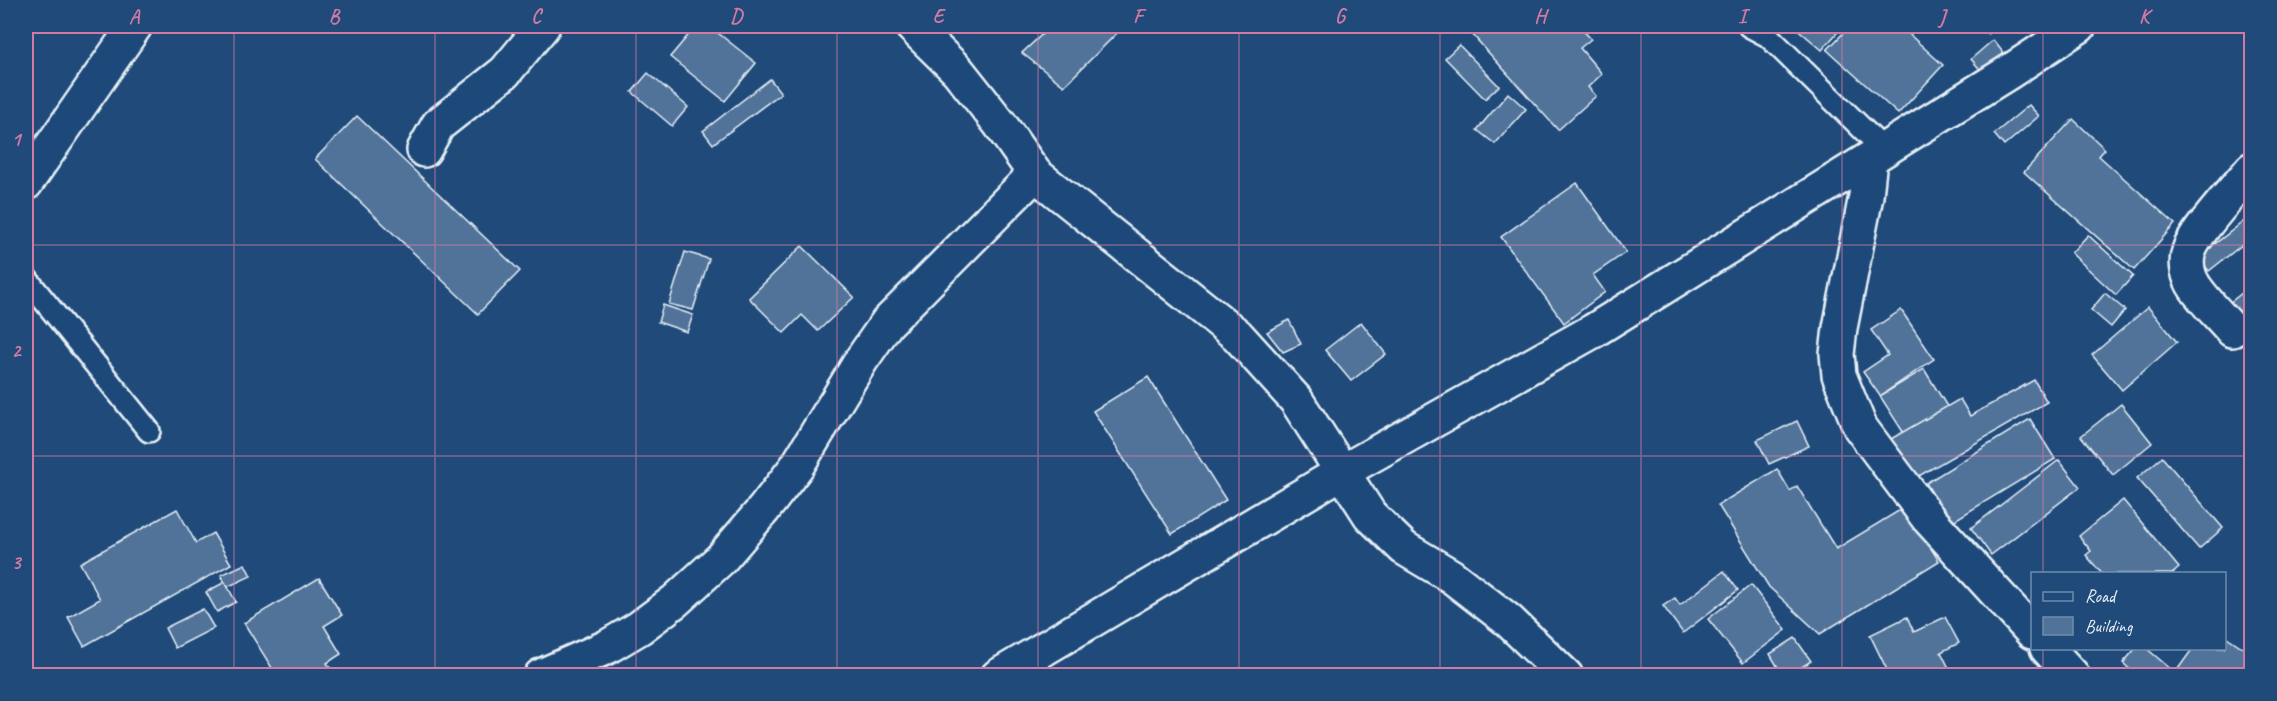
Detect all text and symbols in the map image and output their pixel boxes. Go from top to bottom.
text: A [129,4,141,29]
text: B [329,4,341,29]
text: C [531,4,543,29]
text: D [730,4,744,29]
text: E [933,4,947,29]
text: F [1133,4,1147,29]
text: G [1335,4,1348,29]
text: H [1534,4,1549,29]
text: I [1738,4,1751,29]
text: J [1937,4,1949,29]
text: K [2139,4,2153,29]
text: 1 [12,127,23,152]
text: 2 [12,338,23,363]
text: 3 [12,550,23,575]
legend [2031,572,2226,650]
text: Road [2085,585,2118,607]
text: Building [2085,615,2134,637]

